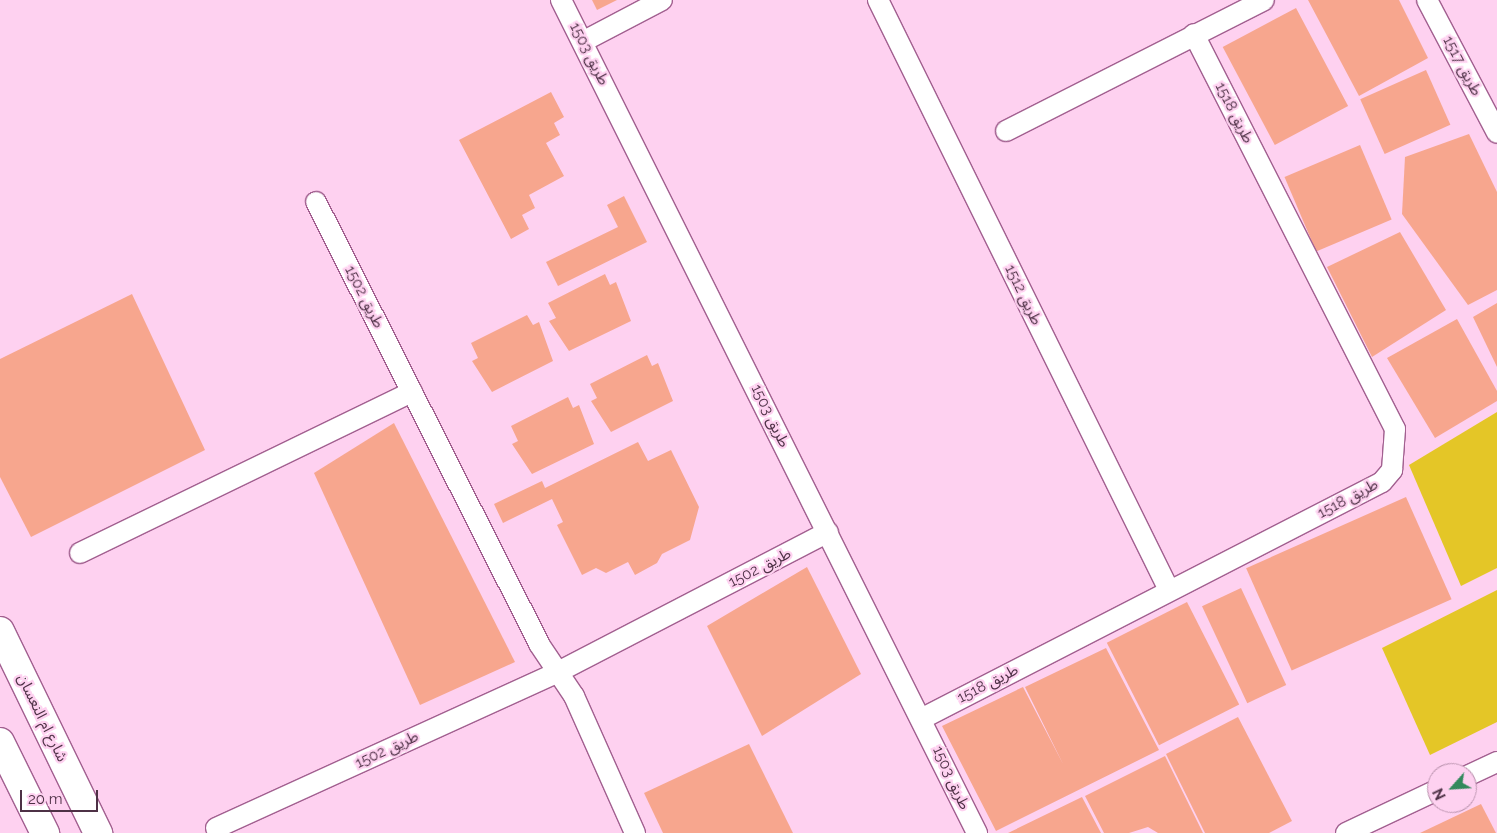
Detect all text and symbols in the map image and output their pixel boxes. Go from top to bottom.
street label: طريق 1503 [566,20,612,88]
street label: طريق 1517 [1439,33,1485,99]
street label: طريق 1518 [1211,80,1257,146]
street label: طريق 1512 [1001,262,1045,328]
street label: طريق 1502 [341,263,387,331]
street label: طريق 1503 [747,382,793,450]
street label: طريق 1518 [1315,476,1381,522]
street label: طريق 1502 [726,545,794,591]
street label: طريق 1518 [955,661,1021,707]
street label: شارع ام النعسان [13,671,71,765]
street label: طريق 1502 [353,728,421,772]
street label: طريق 1503 [929,743,973,813]
north arrow [1427,763,1477,813]
scale bar [22,780,100,812]
text: N [1430,786,1449,802]
text: 20 m [28,790,63,808]

